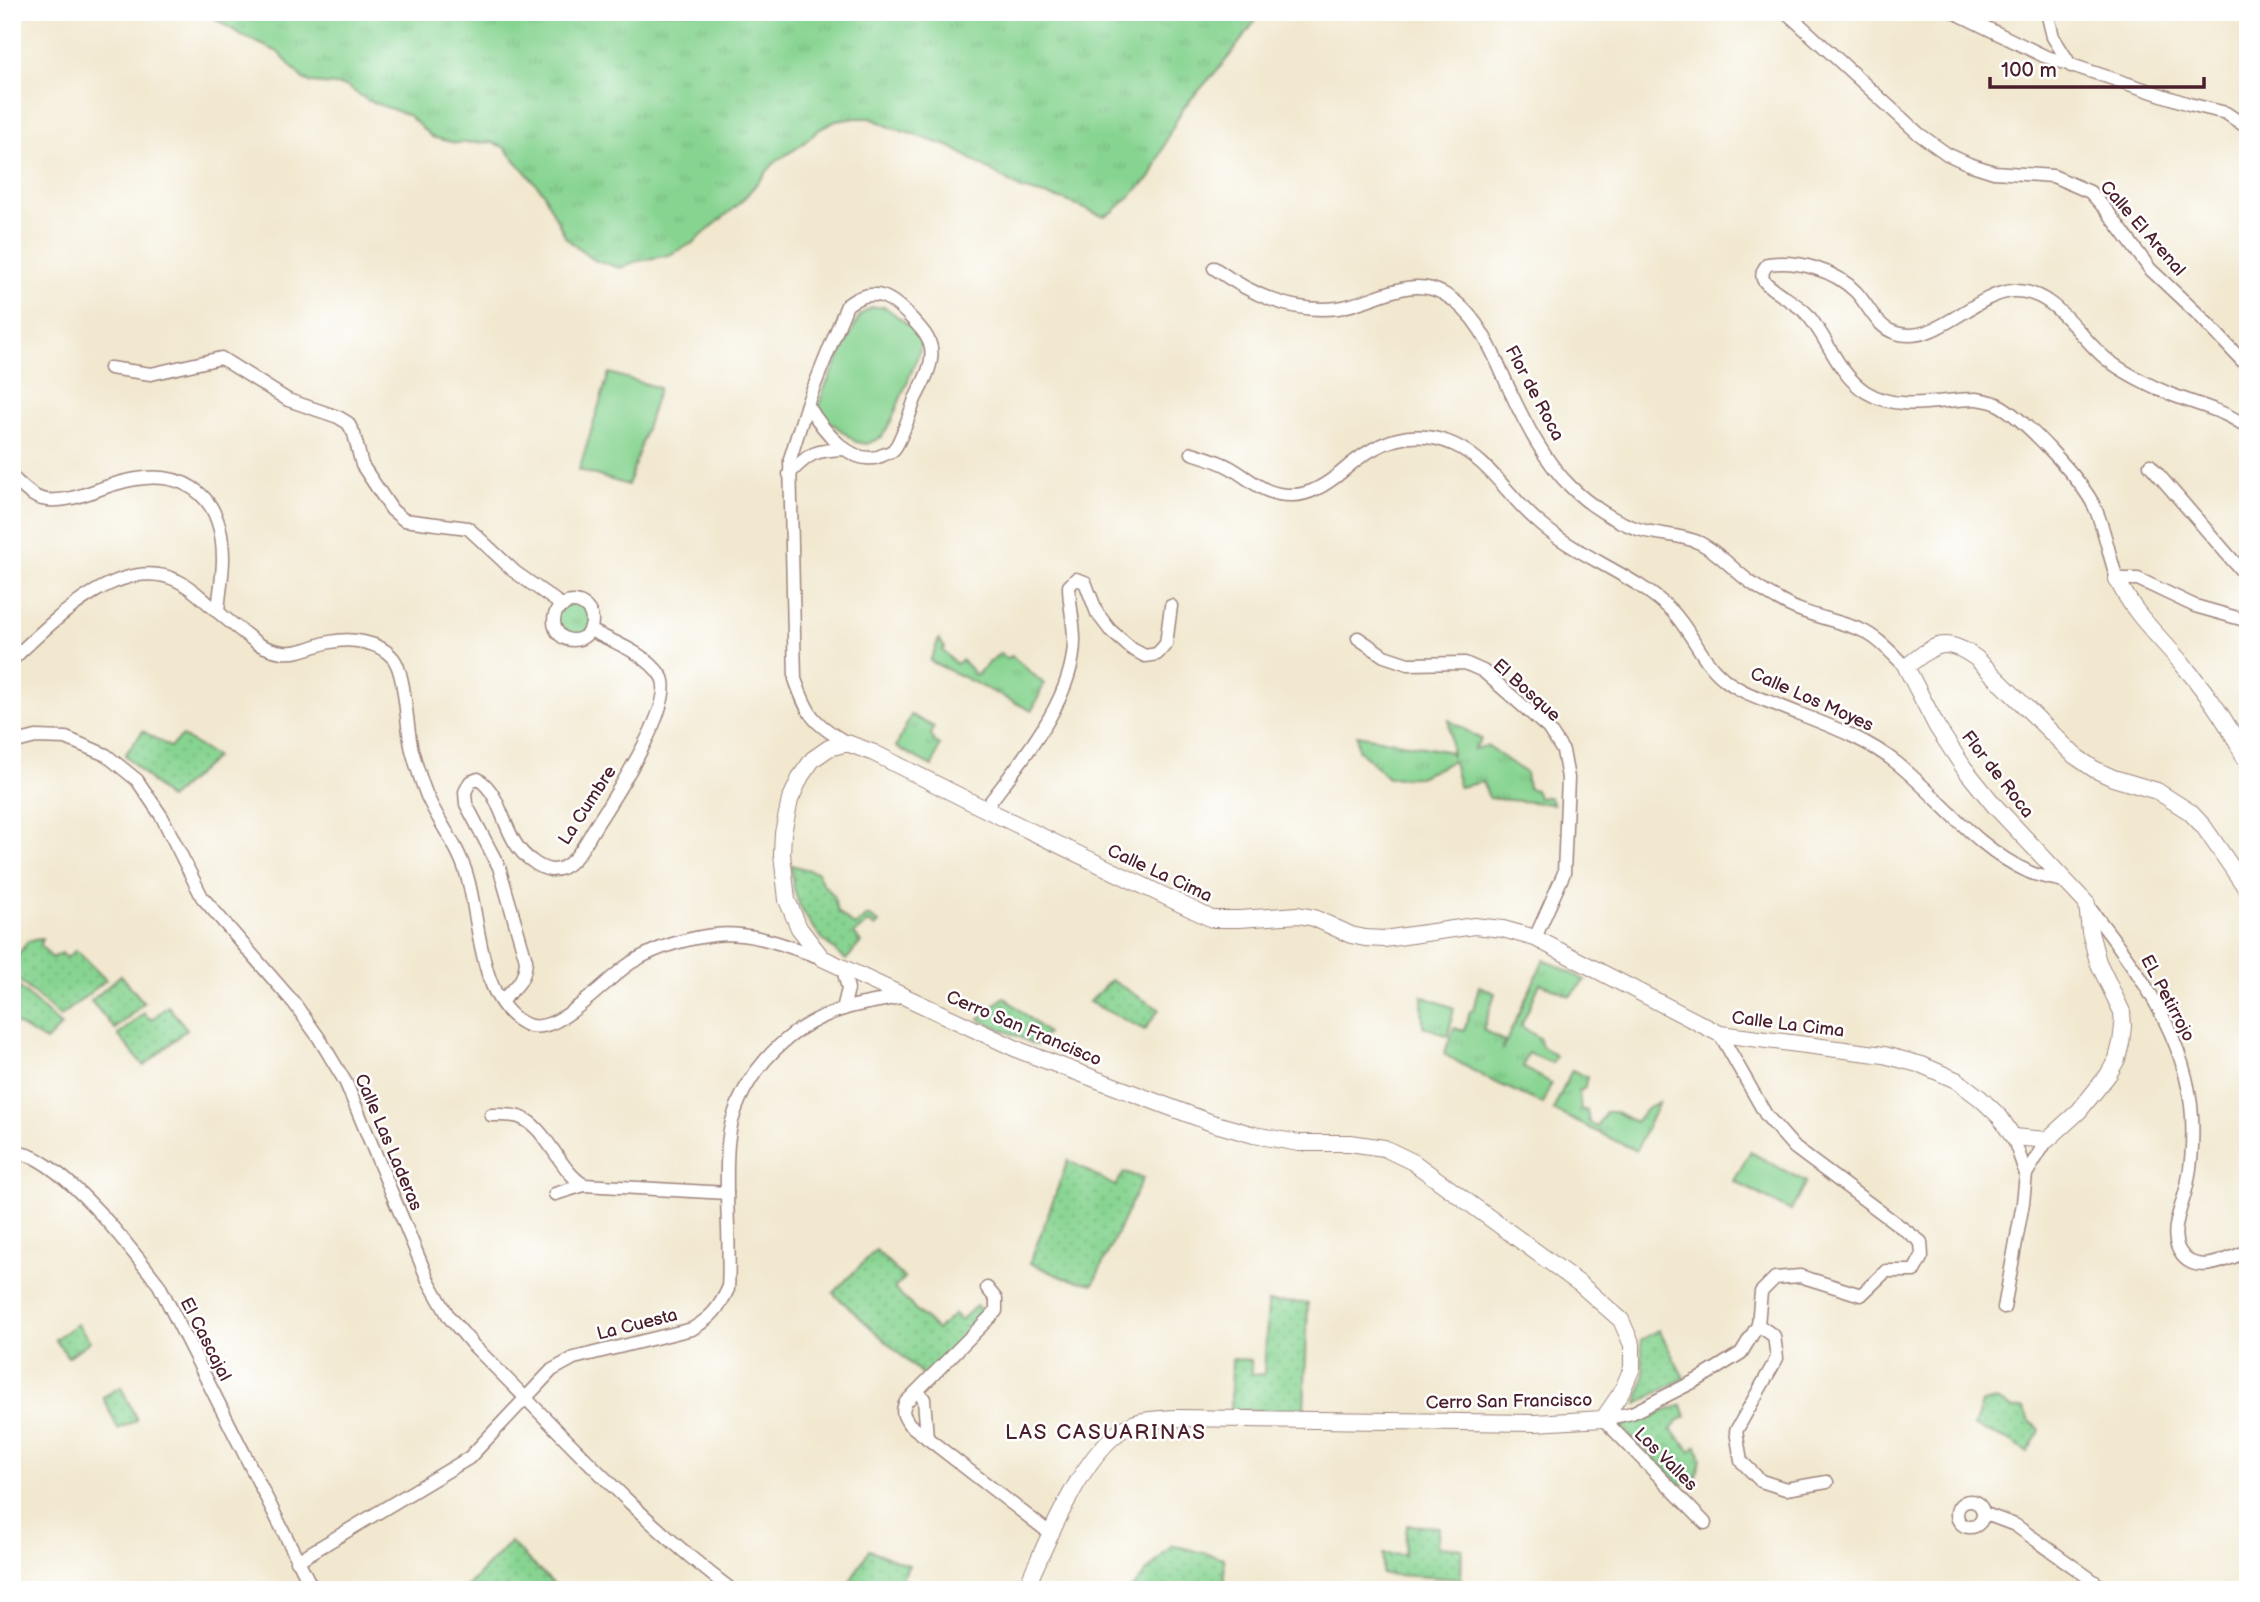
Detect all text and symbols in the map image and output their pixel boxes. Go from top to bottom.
scale bar [1990,46,2204,90]
text: 100 m [2001,58,2057,83]
street label: Calle El Arenal [2096,176,2190,280]
street label: Flor de Roca [1501,342,1568,444]
street label: El Bosque [1489,655,1565,726]
street label: Calle Los Moyes [1747,663,1877,736]
street label: Flor de Roca [1957,727,2038,822]
street label: La Cumbre [554,762,621,849]
street label: Calle La Cima [1104,840,1216,907]
street label: EL Petirrojo [2136,951,2199,1045]
street label: Cerro San Francisco [943,986,1105,1071]
street label: Calle La Cima [1730,1007,1845,1042]
street label: Calle Las Laderas [350,1071,427,1214]
street label: El Cascajal [176,1294,236,1384]
street label: La Cuesta [595,1304,680,1345]
street label: Cerro San Francisco [1426,1390,1592,1413]
district label: LAS CASUARINAS [1005,1420,1207,1445]
street label: Los Valles [1630,1423,1702,1495]

